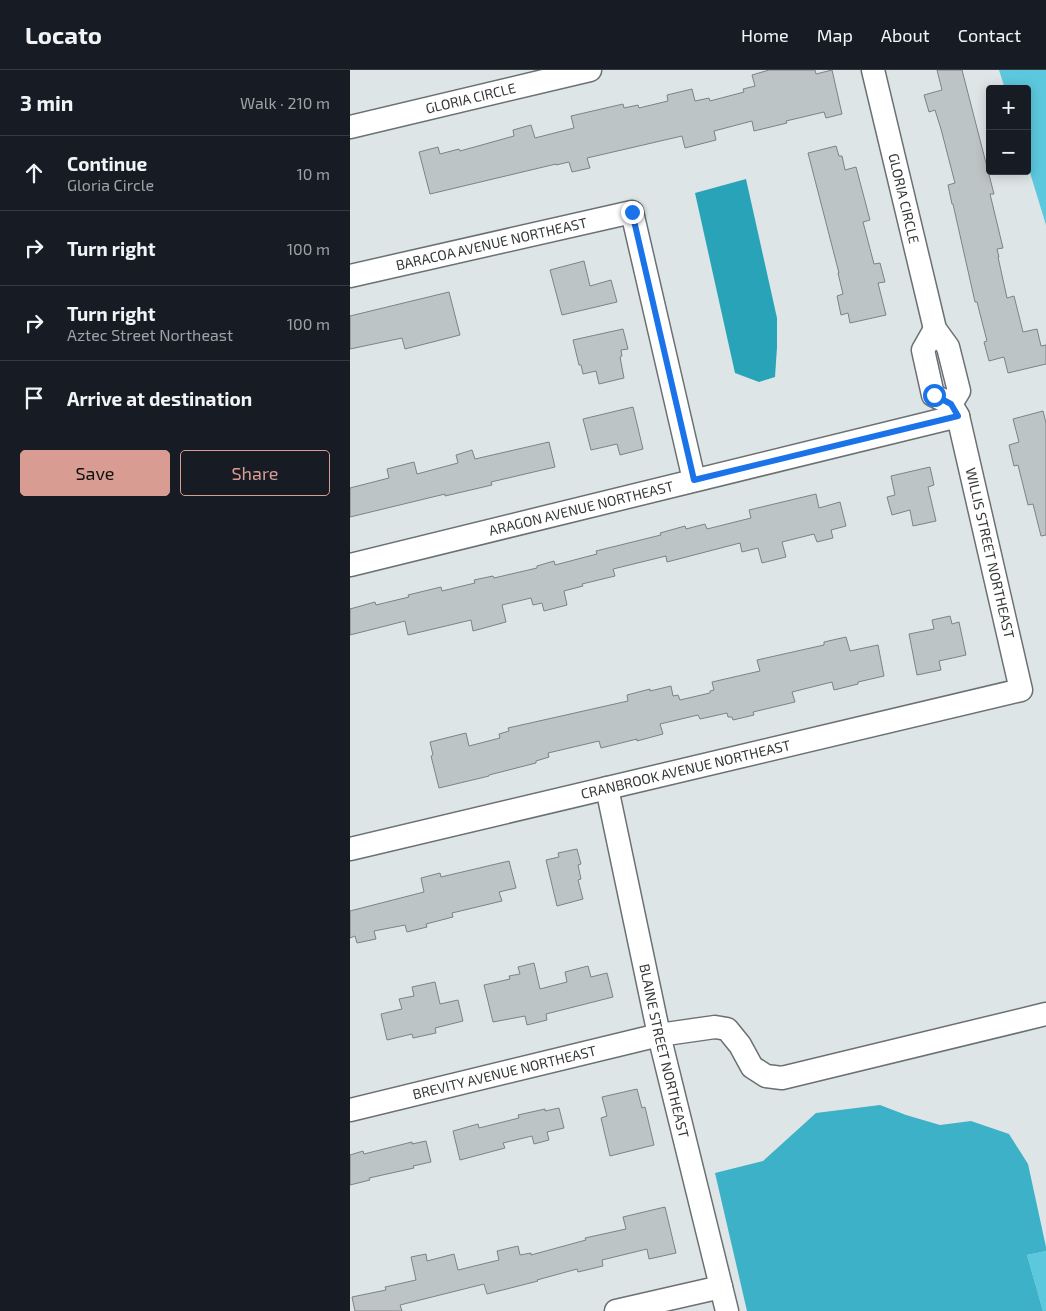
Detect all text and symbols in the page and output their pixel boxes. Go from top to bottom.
text: Locato [25,20,102,49]
text: Home [741,24,789,46]
text: Map [817,24,853,46]
text: About [881,24,930,46]
text: Contact [958,24,1021,46]
street label: GLORIA CIRCLE [424,79,518,117]
map controls [986,85,1031,175]
button: + [986,85,1031,130]
text: 3 min [20,90,73,115]
text: Walk · 210 m [240,93,330,112]
button: − [986,130,1031,175]
street label: GLORIA CIRCLE [885,151,923,245]
text: Continue [67,152,147,175]
icon: ahead [20,159,48,187]
text: 10 m [296,164,330,183]
text: Gloria Circle [67,175,154,194]
route end [621,201,644,224]
street label: BARACOA AVENUE NORTHEAST [394,213,589,273]
icon: right [20,234,48,262]
text: Turn right [67,237,155,260]
text: 100 m [287,239,330,258]
text: Turn right [67,302,155,325]
icon: right [20,309,48,337]
text: 100 m [287,314,330,333]
text: Aztec Street Northeast [67,325,233,344]
icon: arrive [20,384,48,412]
route start [923,384,946,407]
text: Arrive at destination [67,387,252,410]
button: Save [20,450,170,496]
button: Share [180,450,330,496]
street label: WILLIS STREET NORTHEAST [963,466,1018,640]
street label: ARAGON AVENUE NORTHEAST [487,477,675,539]
street label: CRANBROOK AVENUE NORTHEAST [579,736,792,802]
street label: BLAINE STREET NORTHEAST [636,962,693,1140]
street label: BREVITY AVENUE NORTHEAST [411,1042,598,1103]

